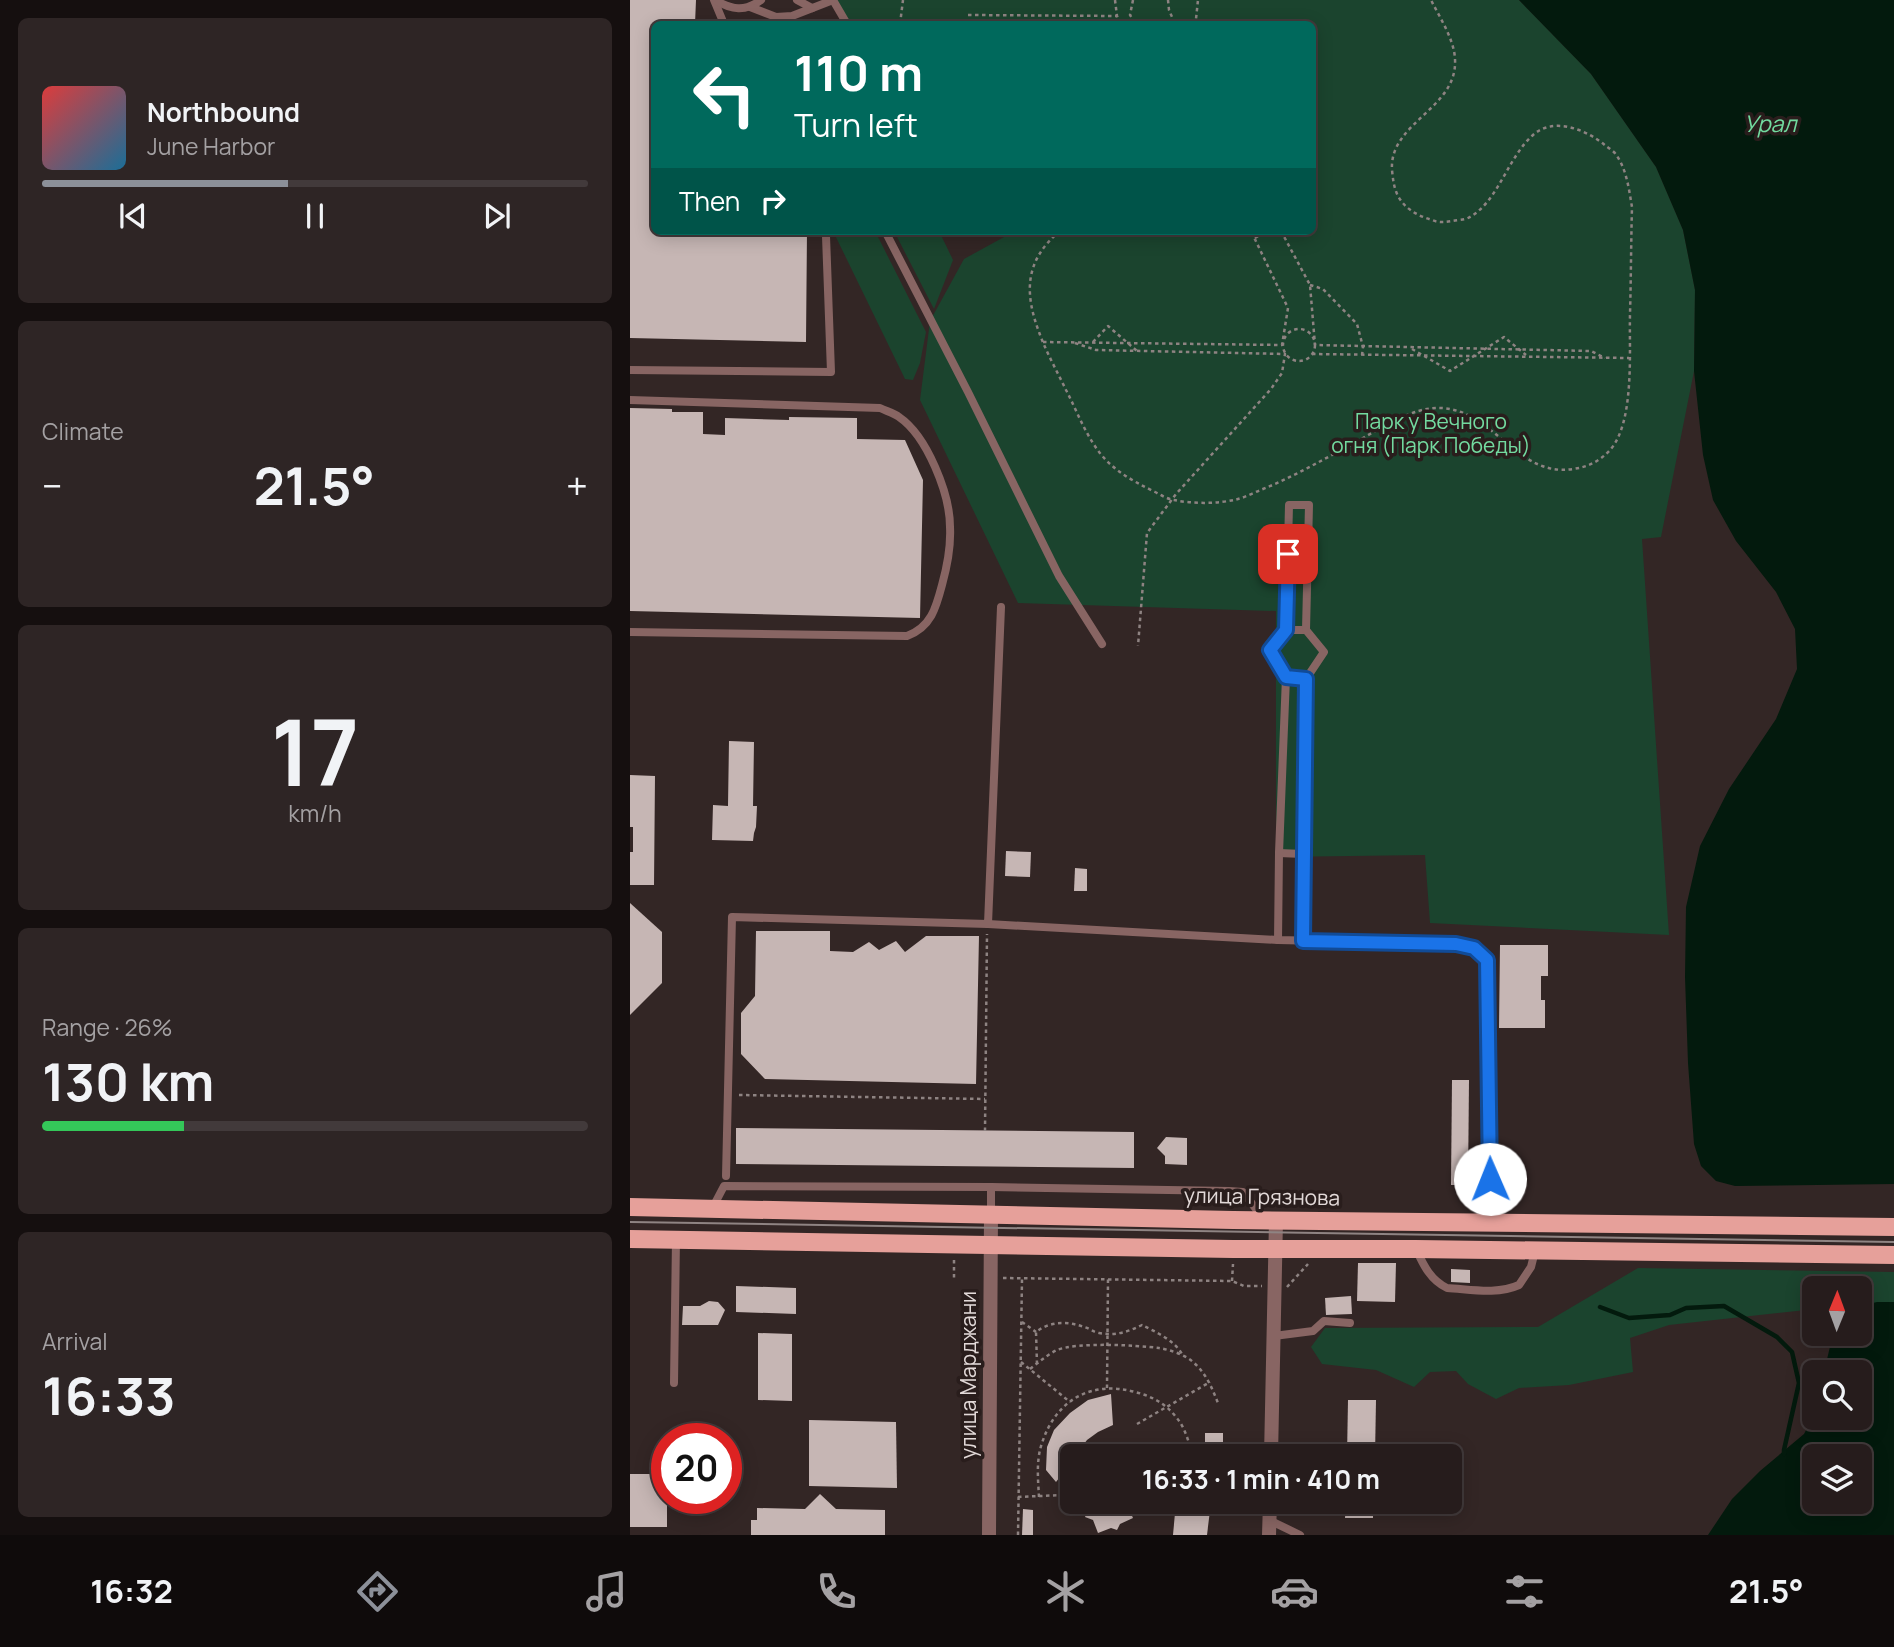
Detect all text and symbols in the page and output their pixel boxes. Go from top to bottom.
text: 110 m [794,39,923,106]
icon: left [679,49,770,140]
text: Northbound [147,94,300,130]
text: Turn left [794,103,918,147]
water label: Урал [1743,107,1798,139]
text: June Harbor [147,130,275,162]
icon: right [754,182,792,220]
text: Then [679,183,740,219]
icon: previous [114,197,152,235]
icon: pause [296,197,334,235]
icon: next [478,197,516,235]
park label: Парк у Вечного огня (Парк Победы) [1331,407,1531,459]
text: Climate [42,415,124,447]
text: 21.5° [254,450,375,521]
text: − [42,459,63,511]
text: + [566,459,588,511]
pin [1258,524,1318,584]
icon: arrive [1269,535,1307,573]
text: 17 [271,689,359,813]
text: km/h [288,797,342,829]
text: Range · 26% [42,1011,173,1043]
text: 130 km [42,1046,214,1117]
position arrow [1453,1142,1527,1216]
street label: улица Грязнова [1184,1181,1340,1211]
north arrow [1802,1276,1872,1346]
map controls [1802,1276,1872,1514]
street label: улица Марджани [954,1291,982,1459]
text: Arrival [42,1325,108,1357]
text: 16:33 [42,1360,175,1431]
button: search [1802,1360,1872,1430]
speed limit sign: 20 [651,1423,742,1514]
button: layers [1802,1444,1872,1514]
text: 16:33 · 1 min · 410 m [1142,1461,1380,1497]
icon: directions [353,1567,402,1616]
icon: music [582,1567,631,1616]
icon: phone [812,1567,861,1616]
icon: climate [1041,1567,1090,1616]
icon: car [1270,1567,1319,1616]
icon: filters [1500,1567,1549,1616]
text: 16:32 [90,1569,173,1613]
text: 21.5° [1729,1569,1804,1613]

